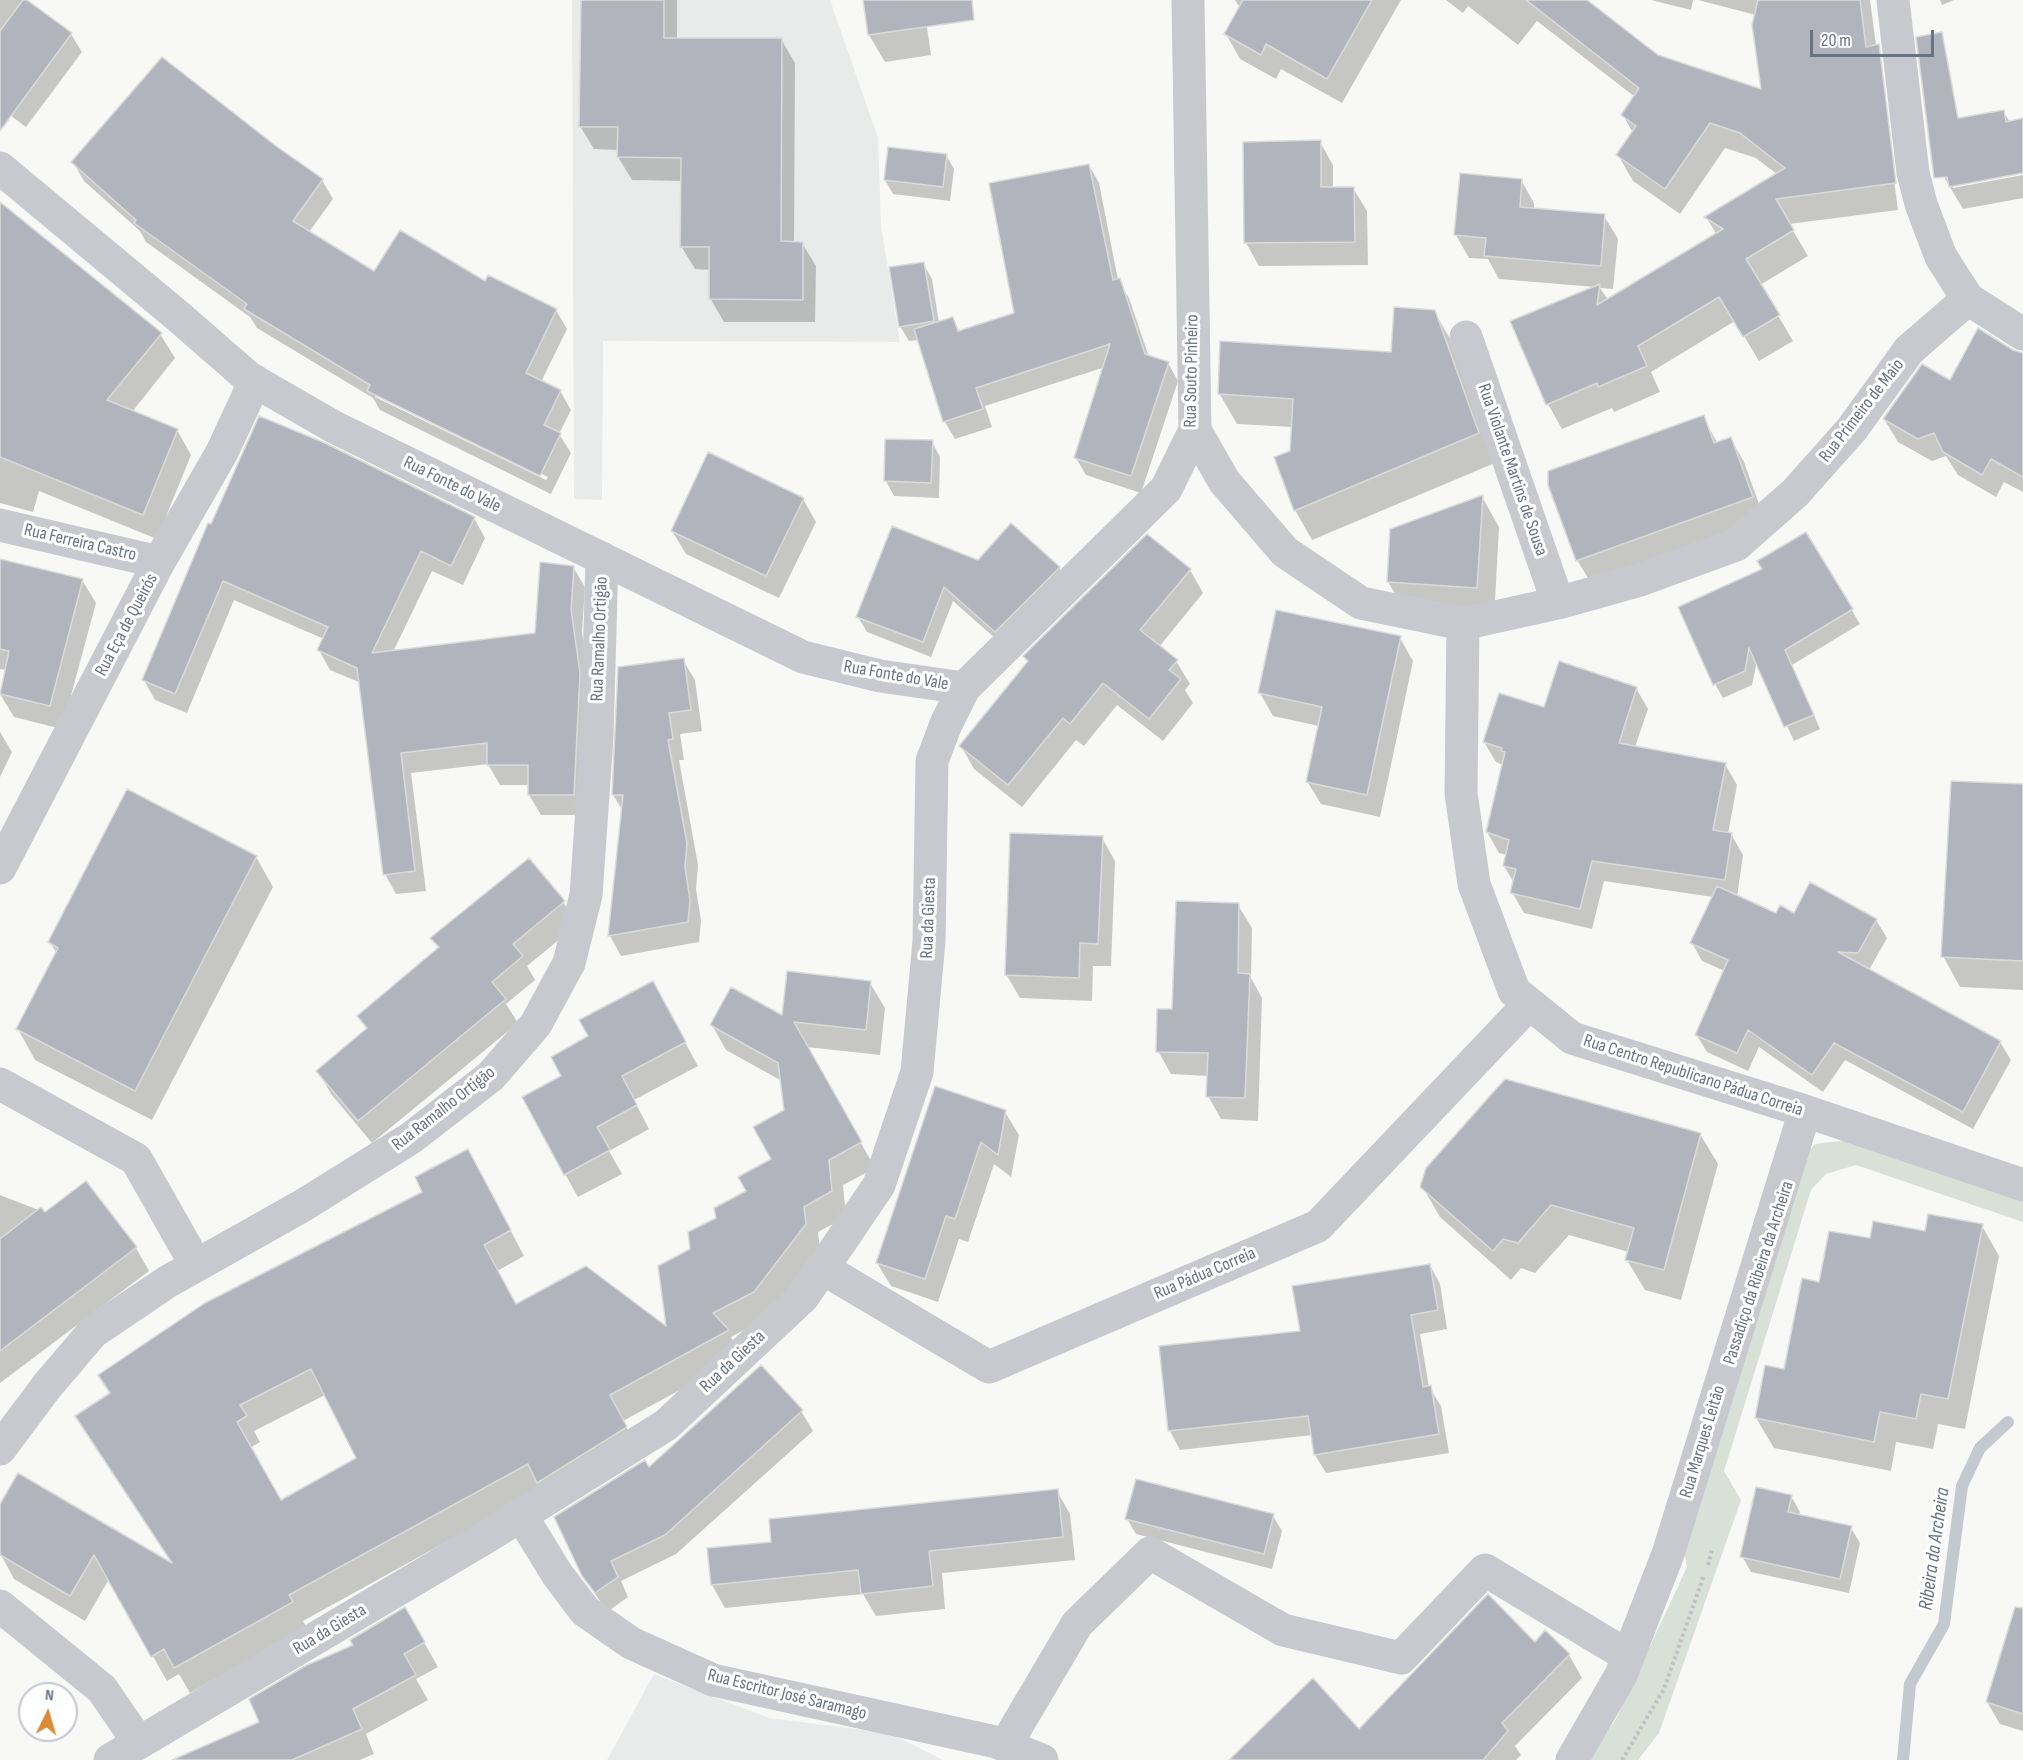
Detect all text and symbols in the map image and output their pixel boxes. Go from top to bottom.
scale bar [1813,18,1938,56]
text: 20 m [1821,30,1851,51]
street label: Rua Souto Pinheiro [1180,314,1204,428]
street label: Rua Primeiro de Maio [1815,355,1909,467]
street label: Rua Violante Martins de Sousa [1472,381,1552,559]
street label: Rua Fonte do Vale [400,452,504,518]
street label: Rua Ferreira Castro [22,520,138,566]
street label: Rua Eça de Queirós [91,570,163,680]
street label: Rua Ramalho Ortigão [587,576,613,702]
street label: Rua Fonte do Vale [842,656,950,696]
street label: Rua da Giesta [917,877,941,959]
street label: Rua Centro Republicano Pádua Correia [1581,1030,1805,1122]
street label: Rua Ramalho Ortigão [388,1062,500,1156]
street label: Passadiço da Ribeira da Archeira [1719,1179,1799,1367]
street label: Rua Pádua Correia [1151,1243,1259,1305]
street label: Rua da Giesta [696,1326,770,1398]
street label: Rua Marques Leitão [1676,1383,1730,1501]
water label: Ribeira da Archeira [1915,1486,1955,1612]
street label: Rua da Giesta [290,1600,370,1660]
street label: Rua Escritor José Saramago [705,1665,869,1725]
north arrow [18,1682,78,1742]
text: N [44,1686,55,1705]

